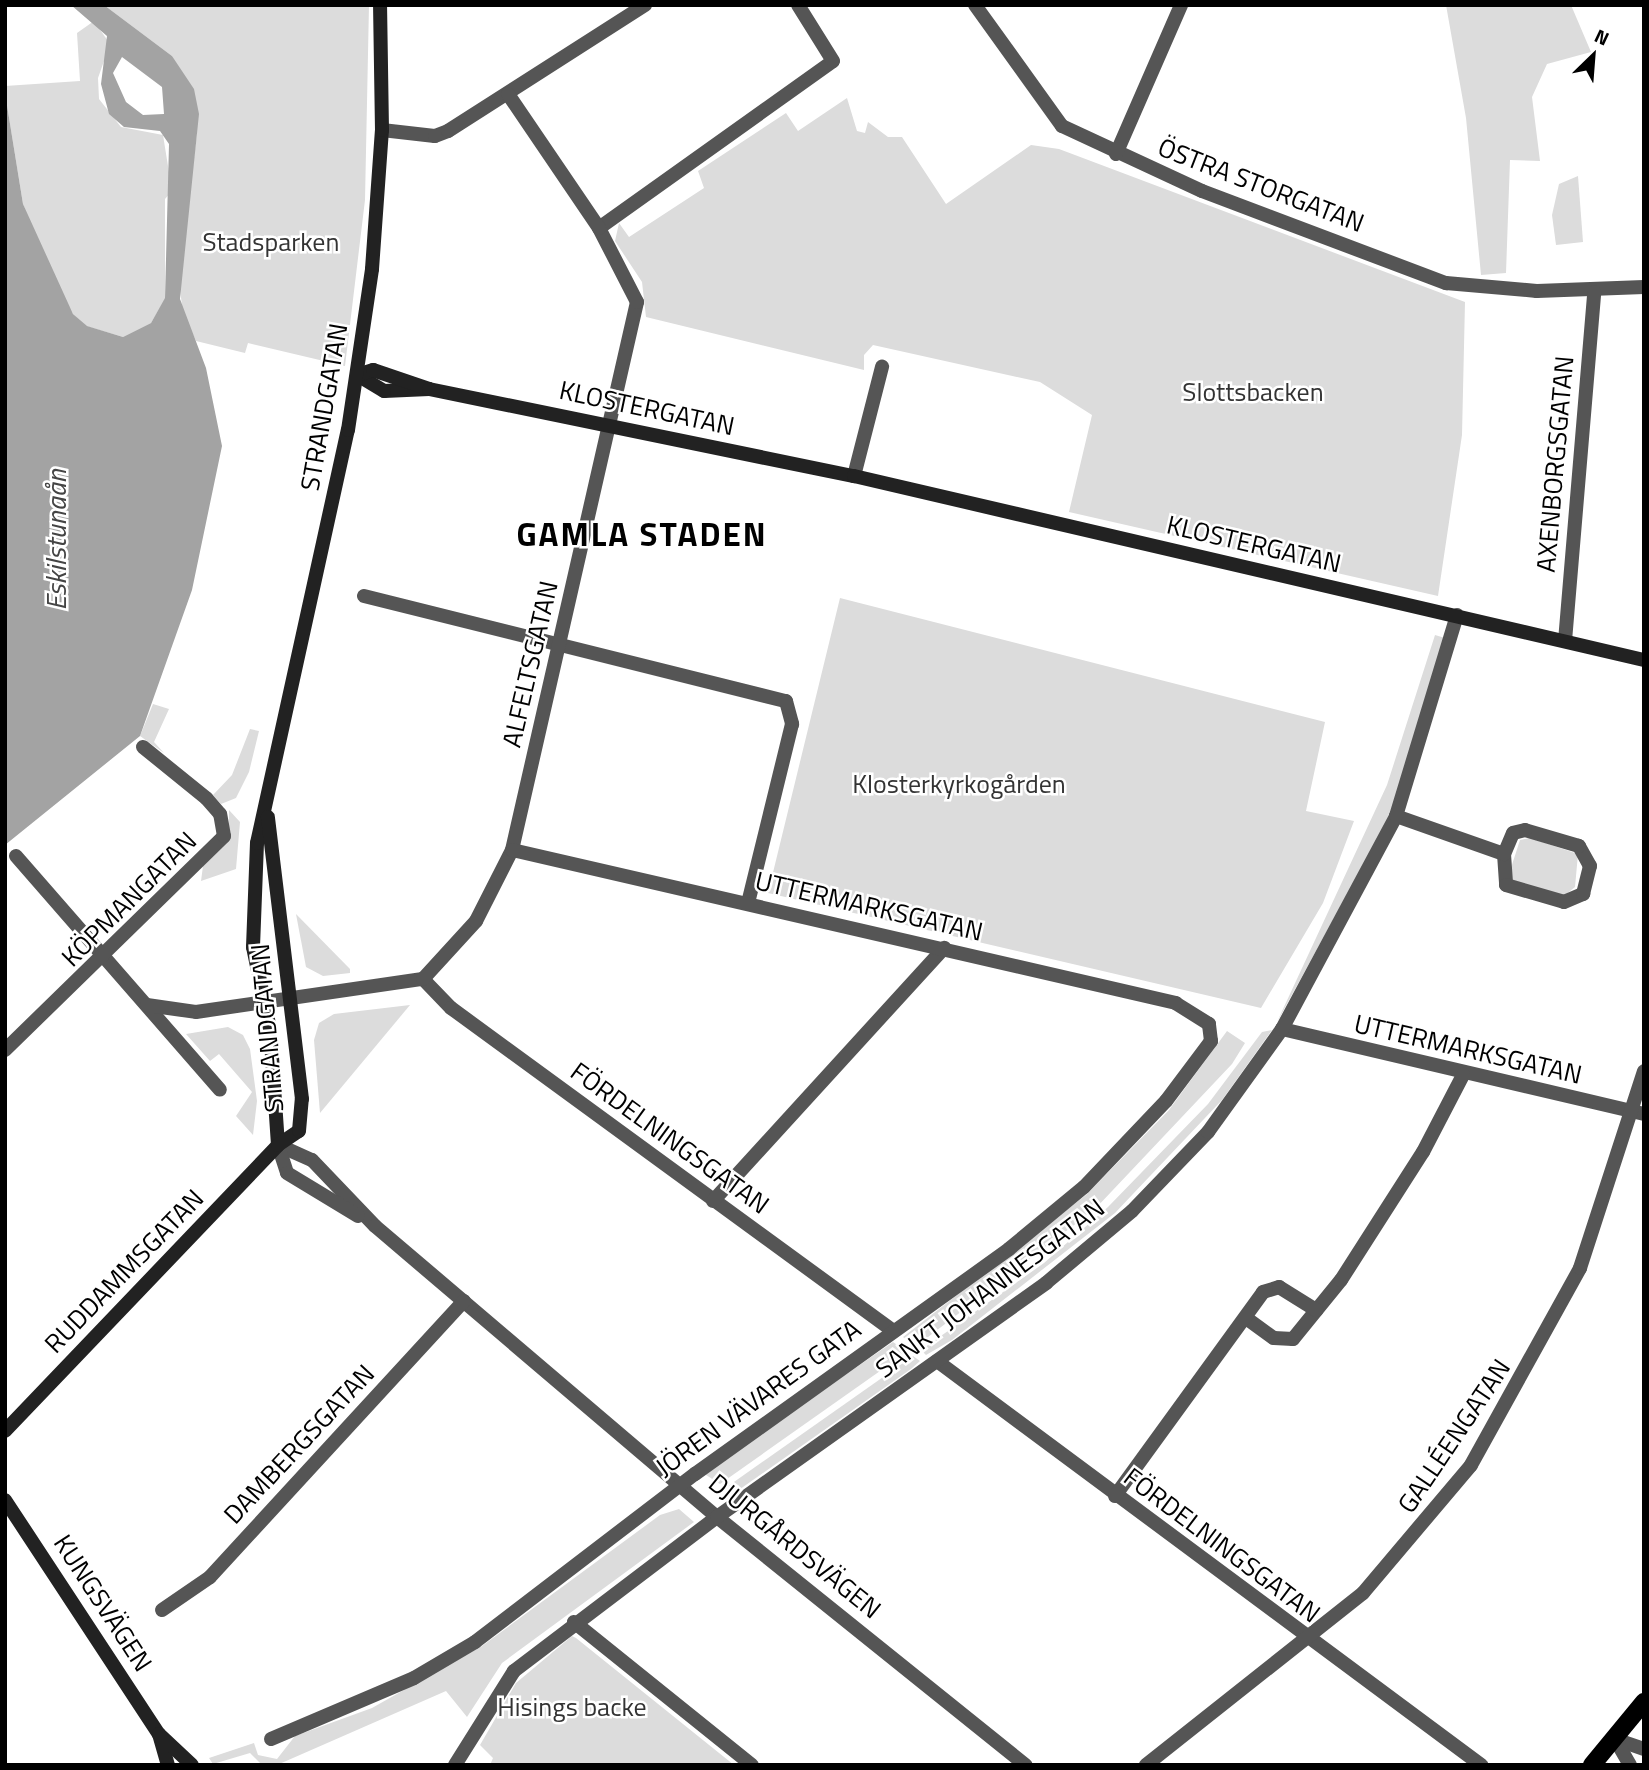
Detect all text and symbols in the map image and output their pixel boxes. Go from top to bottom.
north arrow [1558,21,1628,91]
text: N [1590,21,1614,52]
street label: ÖSTRA STORGATAN [1154,131,1368,239]
park label: Stadsparken [203,226,339,258]
street label: STRANDGATAN [294,321,354,493]
street label: AXENBORGSGATAN [1530,355,1580,573]
street label: KLOSTERGATAN [557,374,737,442]
park label: Slottsbacken [1182,376,1324,408]
water label: Eskilstunaån [39,469,73,611]
street label: KLOSTERGATAN [1164,509,1344,579]
district label: GAMLA STADEN [518,515,766,555]
street label: ALFELTSGATAN [496,578,564,750]
park label: Klosterkyrkogården [852,768,1066,800]
street label: KÖPMANGATAN [55,825,203,973]
street label: UTTERMARKSGATAN [752,865,986,947]
street label: STRANDGATAN [244,942,290,1114]
street label: UTTERMARKSGATAN [1351,1008,1585,1090]
street label: FÖRDELNINGSGATAN [565,1056,775,1220]
street label: RUDDAMMSGATAN [38,1183,210,1359]
street label: SANKT JOHANNESGATAN [870,1192,1110,1384]
street label: JÖREN VÄVARES GATA [649,1313,867,1483]
street label: GALLÉENGATAN [1391,1353,1517,1519]
street label: DAMBERGSGATAN [217,1358,381,1530]
street label: FÖRDELNINGSGATAN [1118,1461,1326,1629]
street label: DJURGÅRDSVÄGEN [703,1467,887,1625]
street label: KUNGSVÄGEN [47,1529,159,1677]
park label: Hisings backe [497,1691,647,1723]

